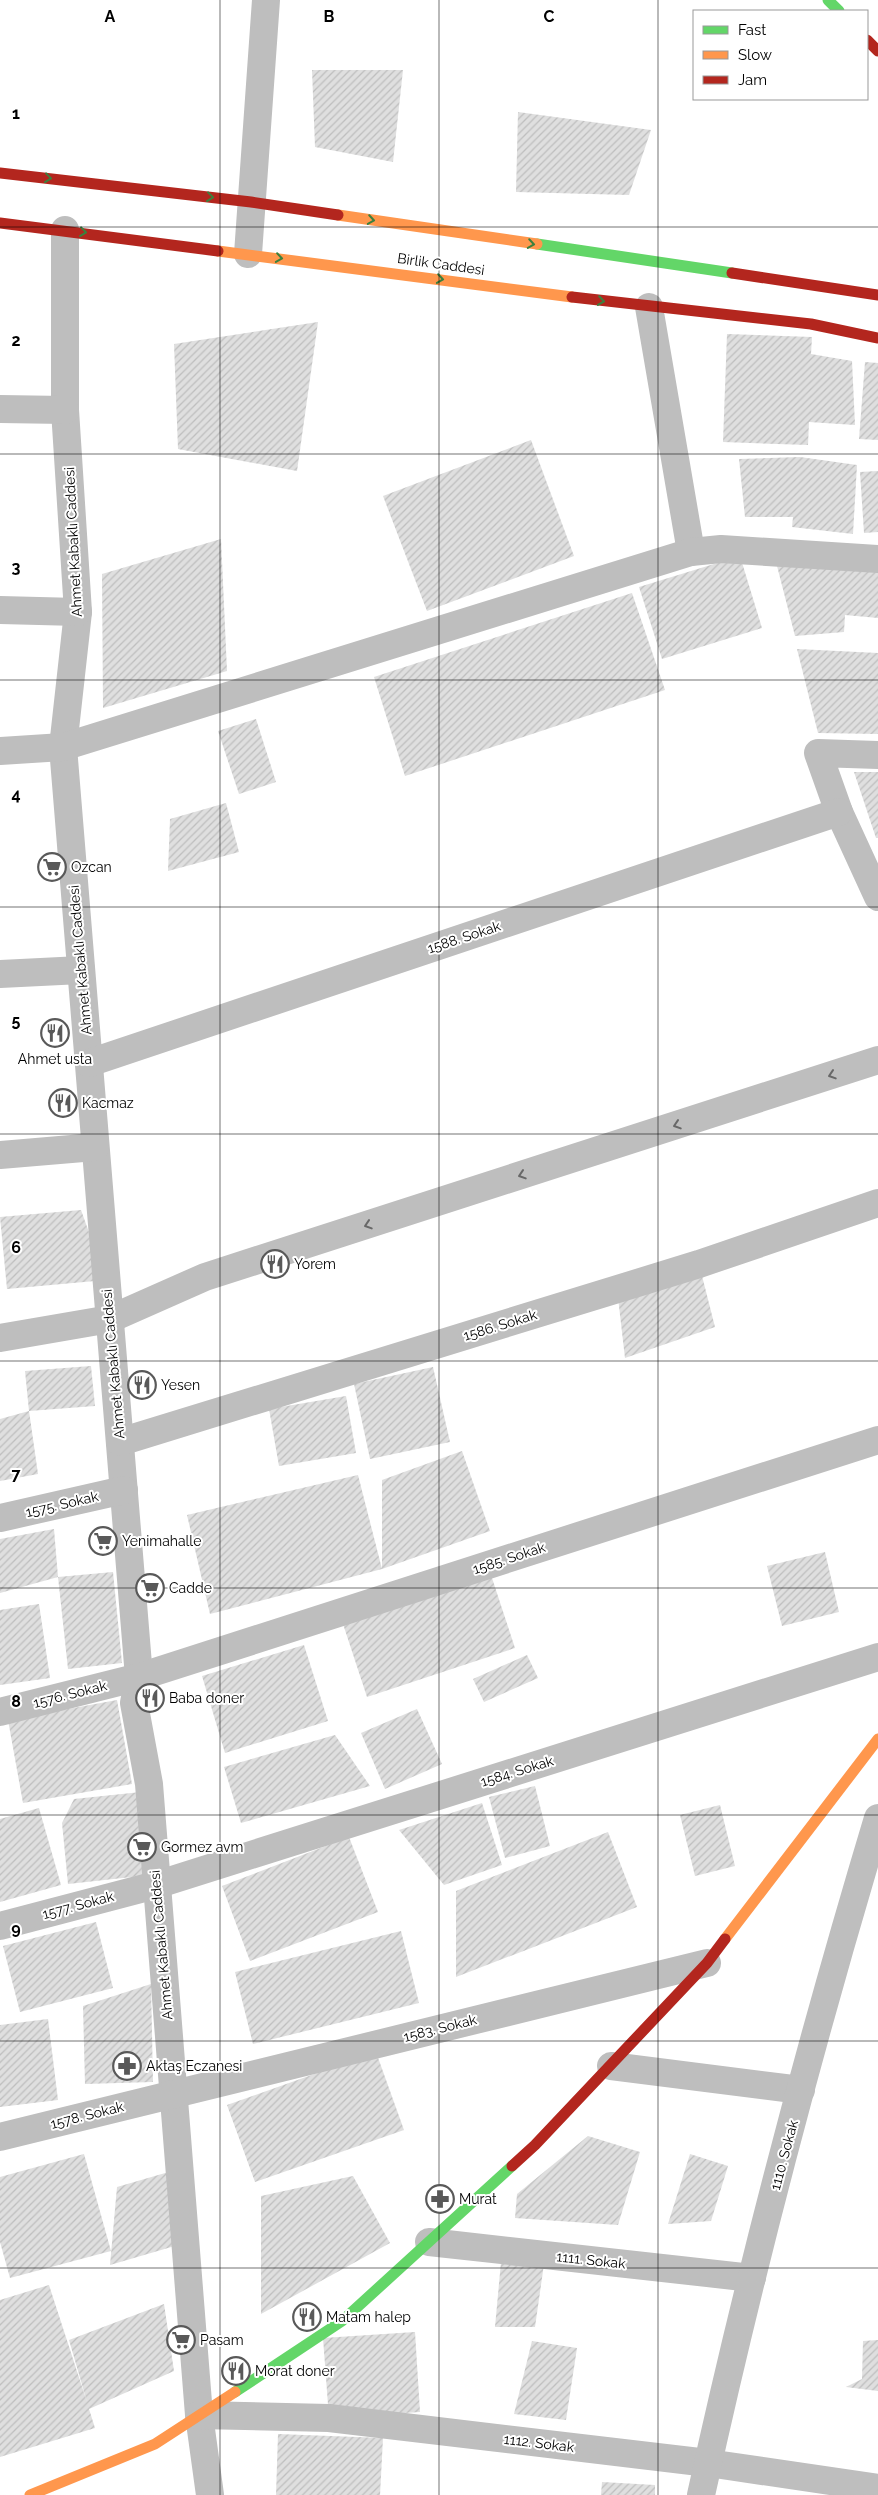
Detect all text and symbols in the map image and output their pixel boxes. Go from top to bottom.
text: A [105,7,116,26]
text: B [324,7,335,26]
text: C [544,7,555,26]
legend [693,10,868,100]
text: Fast [738,21,766,39]
text: Slow [738,46,772,64]
text: Jam [738,71,767,89]
text: 1 [12,104,20,123]
one-way arrow [45,172,53,183]
one-way arrow [206,191,214,202]
one-way arrow [366,215,375,225]
one-way arrow [79,227,88,237]
one-way arrow [527,239,536,249]
street label: Birlik Caddesi [396,250,486,278]
one-way arrow [275,252,283,263]
one-way arrow [436,274,444,284]
one-way arrow [598,295,606,306]
text: 2 [11,331,21,350]
street label: Ahmet Kabaklı Caddesi [61,467,85,617]
text: 3 [12,558,21,577]
text: 4 [11,785,21,804]
supermarket icon: Ozcan [37,852,67,882]
place label: Ozcan [71,859,112,875]
street label: Ahmet Kabaklı Caddesi [65,884,95,1036]
street label: 1588. Sokak [426,918,503,956]
text: 5 [12,1011,21,1030]
restaurant icon: Ahmet usta [40,1018,70,1048]
place label: Ahmet usta [18,1051,92,1067]
one-way arrow [828,1070,836,1080]
restaurant icon: Kacmaz [48,1088,78,1118]
place label: Kacmaz [82,1095,134,1111]
one-way arrow [673,1119,682,1129]
one-way arrow [519,1169,527,1179]
one-way arrow [364,1219,372,1229]
text: 6 [11,1238,21,1257]
restaurant icon: Yorem [260,1249,290,1279]
place label: Yorem [294,1256,336,1272]
street label: Ahmet Kabaklı Caddesi [98,1288,128,1440]
street label: 1586. Sokak [461,1306,539,1344]
restaurant icon: Yesen [127,1370,157,1400]
place label: Yesen [161,1377,200,1393]
text: 7 [12,1465,21,1484]
street label: 1575. Sokak [24,1488,100,1520]
supermarket icon: Yenimahalle [88,1526,118,1556]
place label: Yenimahalle [122,1533,201,1549]
street label: 1585. Sokak [471,1539,548,1577]
supermarket icon: Cadde [135,1573,165,1603]
place label: Cadde [169,1580,212,1596]
street label: 1576. Sokak [32,1677,109,1711]
restaurant icon: Baba doner [135,1683,165,1713]
place label: Baba doner [169,1690,244,1706]
text: 8 [11,1692,21,1711]
street label: 1584. Sokak [479,1752,556,1790]
supermarket icon: Gormez avm [127,1832,157,1862]
place label: Gormez avm [161,1839,243,1855]
street label: Ahmet Kabaklı Caddesi [146,1869,176,2021]
street label: 1577. Sokak [41,1888,116,1922]
text: 9 [11,1919,21,1938]
street label: 1583. Sokak [402,2011,479,2045]
pharmacy icon: Aktaş Eczanesi [112,2051,142,2081]
place label: Aktaş Eczanesi [146,2058,242,2074]
street label: 1578. Sokak [49,2098,126,2132]
street label: 1110. Sokak [767,2118,801,2192]
pharmacy icon: Murat [425,2184,455,2214]
place label: Murat [459,2191,497,2207]
street label: 1111. Sokak [556,2248,627,2272]
restaurant icon: Matam halep [292,2302,322,2332]
place label: Matam halep [326,2309,411,2325]
supermarket icon: Pasam [166,2325,196,2355]
place label: Pasam [200,2332,244,2348]
restaurant icon: Morat doner [221,2356,251,2386]
place label: Morat doner [255,2363,335,2379]
street label: 1112. Sokak [503,2431,576,2455]

